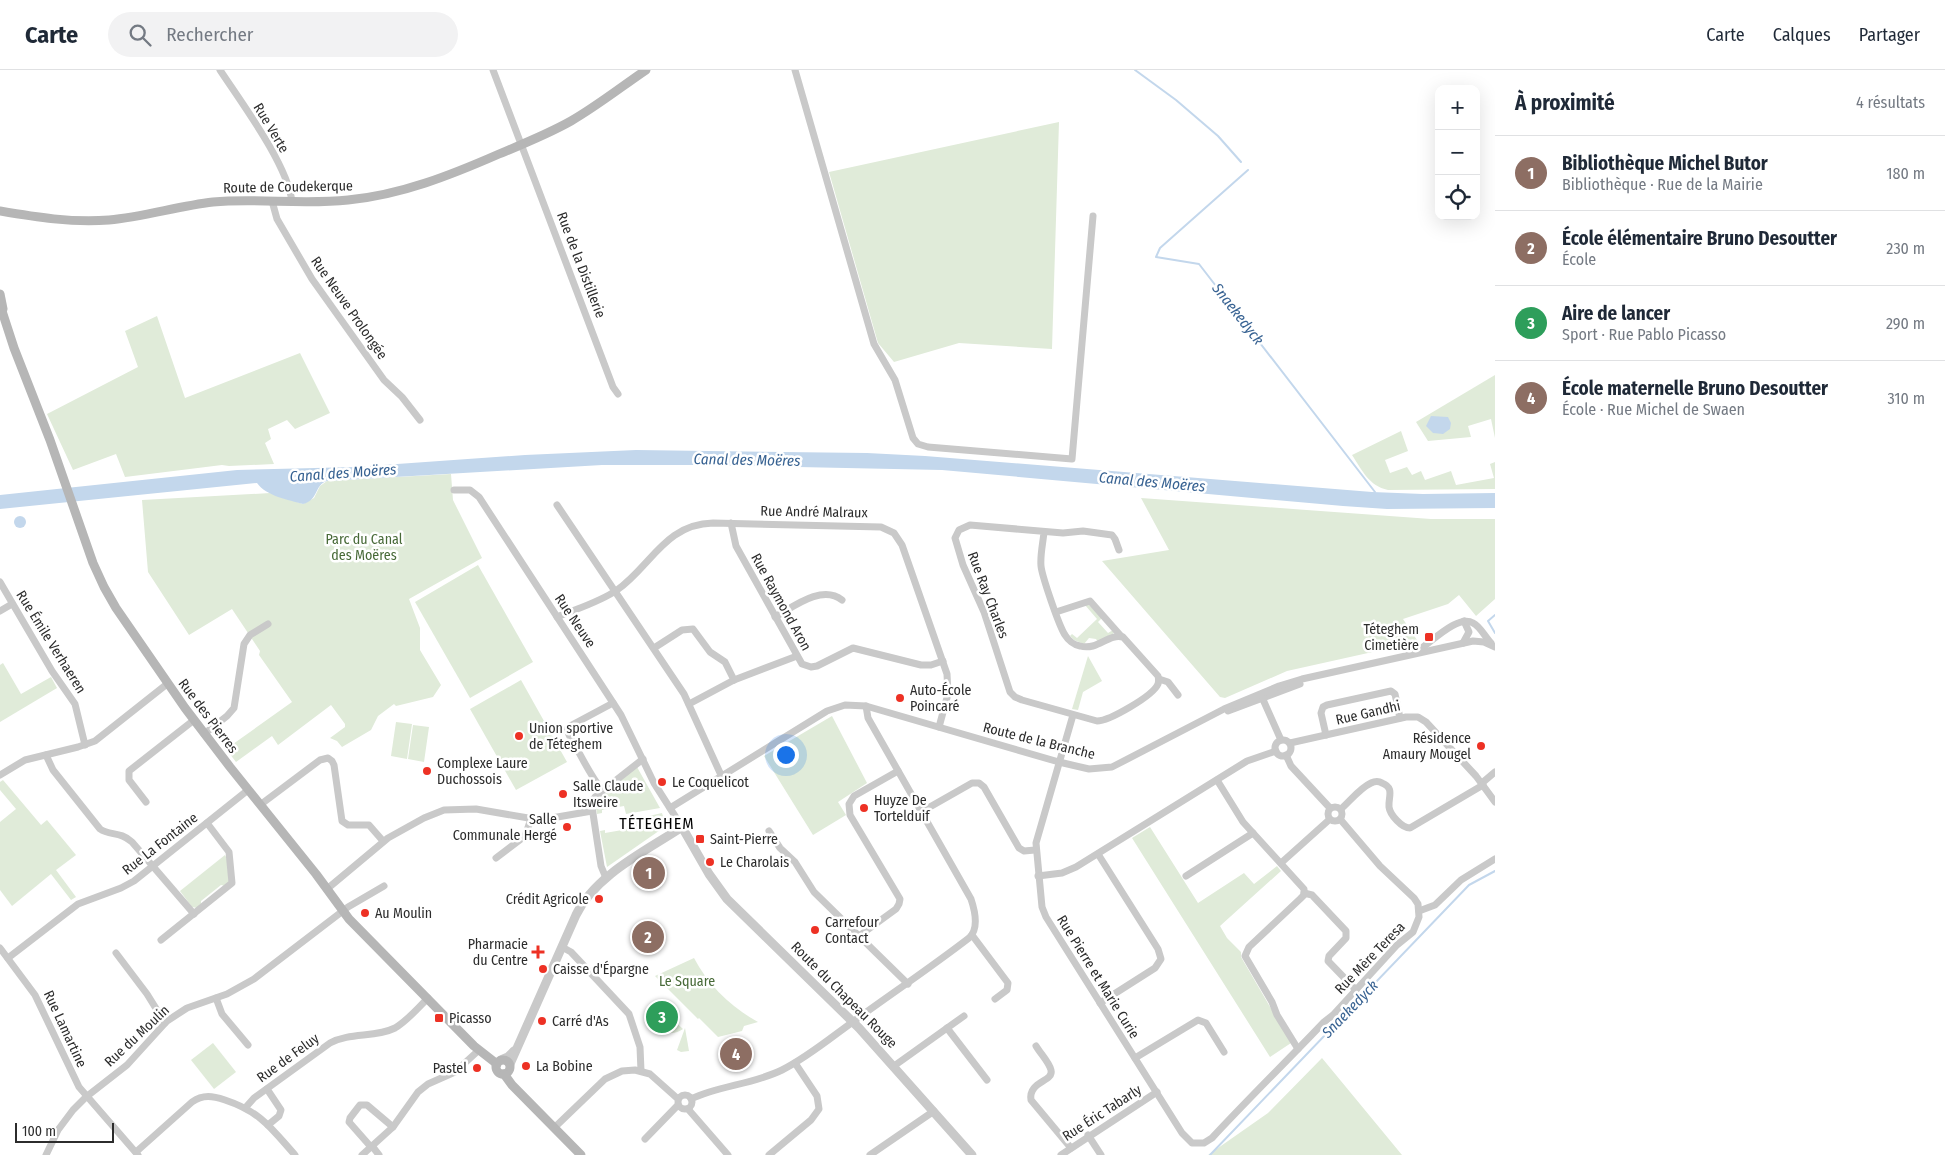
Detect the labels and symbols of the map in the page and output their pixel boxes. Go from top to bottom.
street label: Rue Verte [250,100,292,156]
street label: Route de Coudekerque [223,177,353,197]
street label: Rue de la Distillerie [553,210,609,320]
street label: Rue Neuve Prolongée [307,253,391,363]
water label: Snaekedyck [1208,279,1268,349]
water label: Canal des Moëres [693,450,801,470]
water label: Canal des Moëres [289,460,398,486]
water label: Canal des Moëres [1098,468,1207,496]
street label: Rue André Malraux [760,503,869,521]
park label: Parc du Canal des Moëres [326,531,403,564]
street label: Rue Ray Charles [964,549,1012,641]
street label: Rue Raymond Aron [747,550,815,654]
street label: Rue Émile Verhaeren [12,587,90,697]
street label: Rue Neuve [551,591,599,651]
place label: Téteghem Cimetière [1363,621,1419,654]
marker: Téteghem Cimetière [1423,631,1435,643]
street label: Rue des Pierres [174,675,242,757]
place label: Auto-École Poincaré [910,681,972,715]
marker: Auto-École Poincaré [894,692,906,704]
street label: Rue Gandhi [1334,697,1402,729]
street label: Route de la Branche [981,719,1097,763]
place label: Union sportive de Téteghem [529,720,613,753]
marker: Union sportive de Téteghem [513,730,525,742]
place label: Résidence Amaury Mougel [1383,730,1471,763]
marker: Résidence Amaury Mougel [1475,740,1487,752]
your location [773,742,799,768]
place label: Complexe Laure Duchossois [437,755,528,788]
marker: Complexe Laure Duchossois [421,765,433,777]
place label: Le Coquelicot [672,774,749,791]
marker: Le Coquelicot [656,776,668,788]
place label: Salle Claude Itsweire [573,778,643,811]
marker: Salle Claude Itsweire [557,788,569,800]
place label: Huyze De Tortelduif [874,792,931,825]
marker: Huyze De Tortelduif [858,802,870,814]
street label: Rue La Fontaine [119,809,201,879]
place label: Salle Communale Hergé [453,811,557,844]
district label: TÉTEGHEM [619,814,695,833]
marker: Salle Communale Hergé [561,821,573,833]
place label: Saint-Pierre [710,831,778,848]
marker: Saint-Pierre [694,833,706,845]
pin: 1 [633,854,665,892]
place label: Le Charolais [720,854,789,871]
marker: Le Charolais [704,856,716,868]
place label: Crédit Agricole [506,891,589,908]
marker: Crédit Agricole [593,893,605,905]
place label: Au Moulin [375,905,432,922]
marker: Au Moulin [359,907,371,919]
street label: Rue Pierre et Marie Curie [1053,912,1143,1042]
place label: Carrefour Contact [825,914,879,947]
pin: 2 [632,918,664,956]
street label: Rue Mère Teresa [1331,918,1409,998]
marker: Carrefour Contact [809,924,821,936]
place label: Pharmacie du Centre [468,936,528,969]
street label: Route du Chapeau Rouge [787,938,901,1052]
marker: Pharmacie du Centre [532,946,544,958]
place label: Caisse d'Épargne [553,960,649,978]
marker: Caisse d'Épargne [537,963,549,975]
park label: Le Square [659,973,715,990]
water label: Snaekedyck [1317,976,1382,1042]
street label: Rue Lamartine [40,988,90,1070]
pin: 3 [646,998,678,1036]
street label: Rue du Moulin [101,1002,173,1070]
place label: Picasso [449,1010,492,1027]
marker: Picasso [433,1012,445,1024]
place label: Carré d'As [552,1013,609,1030]
marker: Carré d'As [536,1015,548,1027]
street label: Rue de Feluy [254,1029,323,1086]
pin: 4 [720,1035,752,1073]
place label: La Bobine [536,1058,593,1075]
place label: Pastel [433,1060,467,1077]
marker: La Bobine [520,1060,532,1072]
marker: Pastel [471,1062,483,1074]
street label: Rue Éric Tabarly [1059,1080,1145,1145]
scale bar [15,1120,114,1143]

